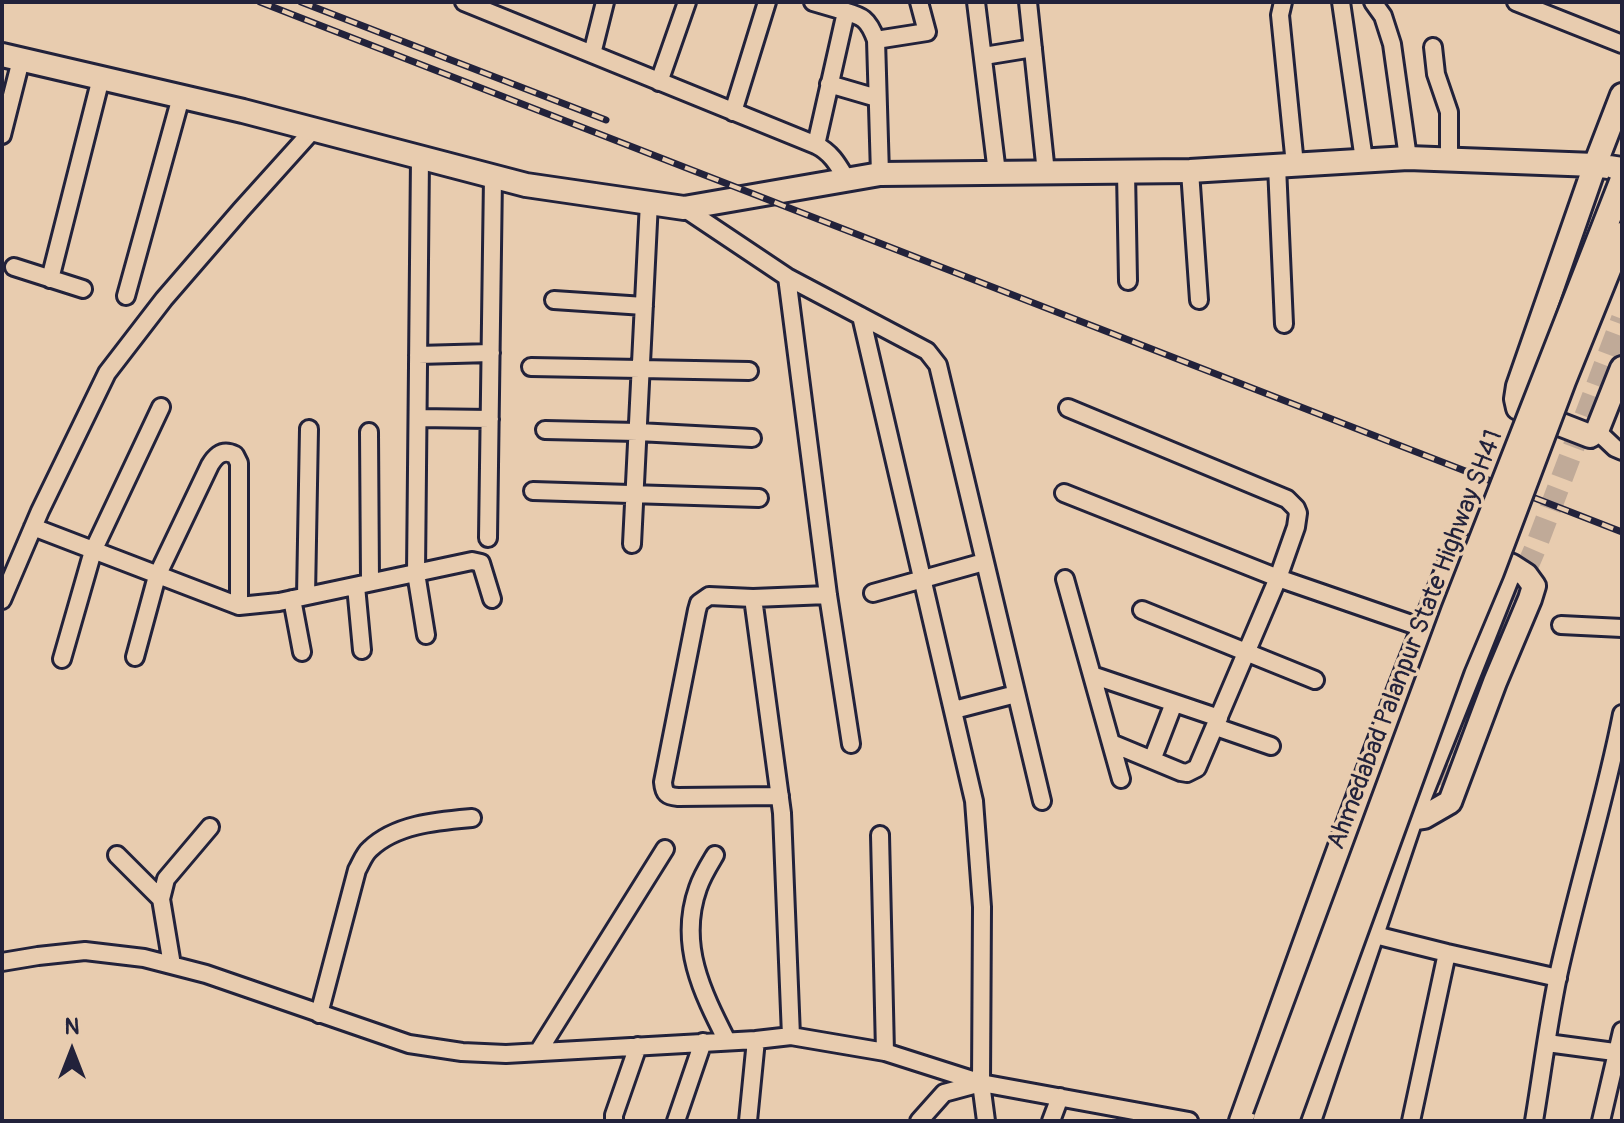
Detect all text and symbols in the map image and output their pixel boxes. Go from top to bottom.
street label: Ahmedabad Palanpur State Highway SH41 [1321,426,1511,854]
north arrow [32,1011,112,1091]
text: N [65,1013,79,1041]

